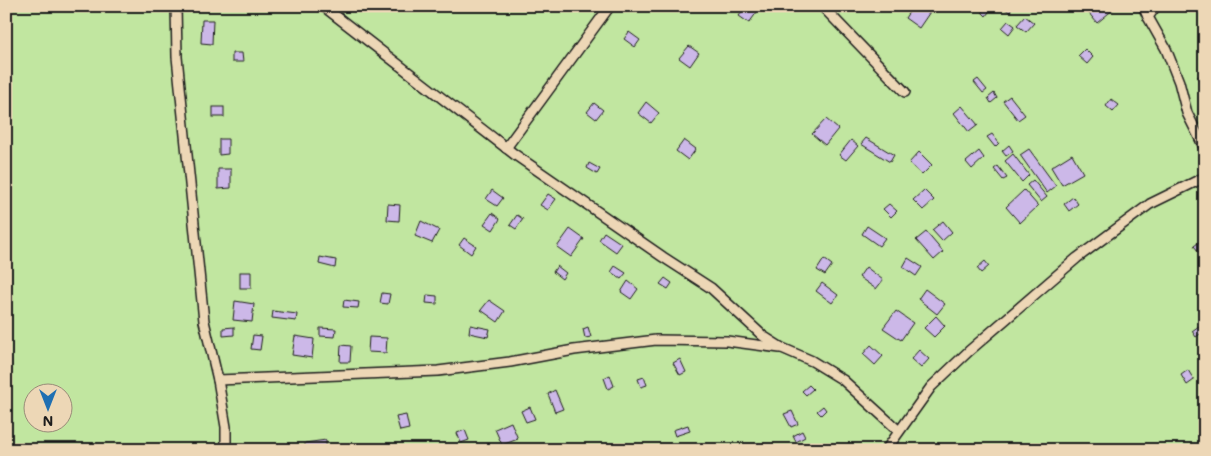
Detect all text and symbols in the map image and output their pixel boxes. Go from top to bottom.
north arrow [22,384,72,434]
text: N [43,412,53,431]

